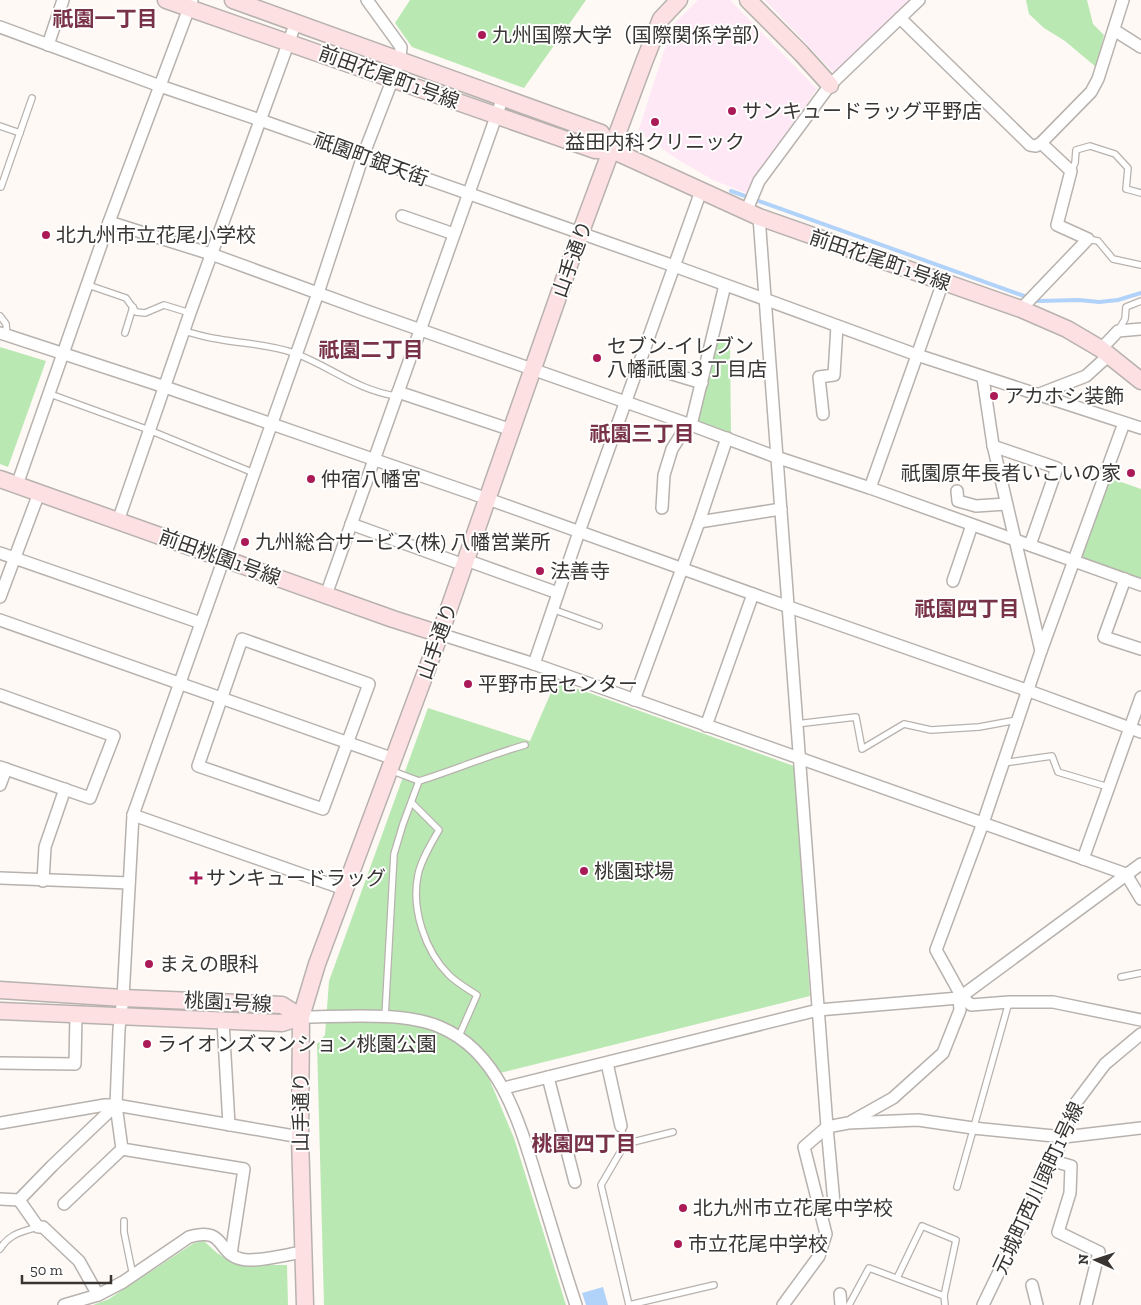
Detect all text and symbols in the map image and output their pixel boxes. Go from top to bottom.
district label: 祇園一丁目 [53,6,158,31]
place label: 九州国際大学（国際関係学部） [492,23,772,47]
marker: 九州国際大学（国際関係学部） [476,29,488,41]
street label: 前田花尾町1号線 [315,40,463,114]
place label: サンキュードラッグ平野店 [742,99,982,123]
marker: サンキュードラッグ平野店 [726,105,738,117]
marker: 益田内科クリニック [649,116,661,128]
street label: 祇園町銀天街 [311,127,431,191]
place label: 益田内科クリニック [565,130,745,154]
street label: 山手通り [547,217,597,301]
place label: 北九州市立花尾小学校 [56,223,256,247]
street label: 前田花尾町1号線 [806,225,954,295]
marker: 北九州市立花尾小学校 [40,229,52,241]
place label: セブン-イレブン 八幡祇園３丁目店 [607,334,767,381]
district label: 祇園二丁目 [319,337,424,362]
marker: セブン-イレブン 八幡祇園３丁目店 [591,352,603,364]
place label: アカホシ装飾 [1004,384,1124,408]
marker: アカホシ装飾 [988,390,1000,402]
district label: 祇園三丁目 [590,421,695,446]
place label: 祇園原年長者いこいの家 [901,461,1121,485]
place label: 仲宿八幡宮 [321,467,421,491]
marker: 祇園原年長者いこいの家 [1125,467,1137,479]
marker: 仲宿八幡宮 [305,473,317,485]
street label: 前田桃園1号線 [156,524,284,590]
place label: 九州総合サービス(株) 八幡営業所 [255,530,551,554]
marker: 九州総合サービス(株) 八幡営業所 [239,536,251,548]
place label: 法善寺 [550,559,610,583]
marker: 法善寺 [534,565,546,577]
district label: 祇園四丁目 [915,596,1020,621]
street label: 山手通り [412,599,462,683]
place label: 平野市民センター [478,672,638,696]
marker: 平野市民センター [462,678,474,690]
place label: 桃園球場 [594,859,674,883]
marker: 桃園球場 [578,865,590,877]
place label: サンキュードラッグ [206,866,386,890]
marker: サンキュードラッグ [190,872,202,884]
place label: まえの眼科 [159,952,259,976]
marker: まえの眼科 [143,958,155,970]
street label: 桃園1号線 [184,988,272,1016]
place label: ライオンズマンション桃園公園 [157,1032,437,1056]
marker: ライオンズマンション桃園公園 [141,1038,153,1050]
street label: 山手通り [289,1072,313,1152]
street label: 元城町西川頭町1号線 [987,1098,1089,1278]
district label: 桃園四丁目 [532,1131,637,1156]
place label: 北九州市立花尾中学校 [693,1196,893,1220]
marker: 北九州市立花尾中学校 [677,1202,689,1214]
place label: 市立花尾中学校 [688,1232,828,1256]
north arrow [1071,1235,1121,1285]
marker: 市立花尾中学校 [672,1238,684,1250]
scale bar [22,1252,111,1284]
text: N [1075,1253,1092,1265]
text: 50 m [30,1261,63,1279]

